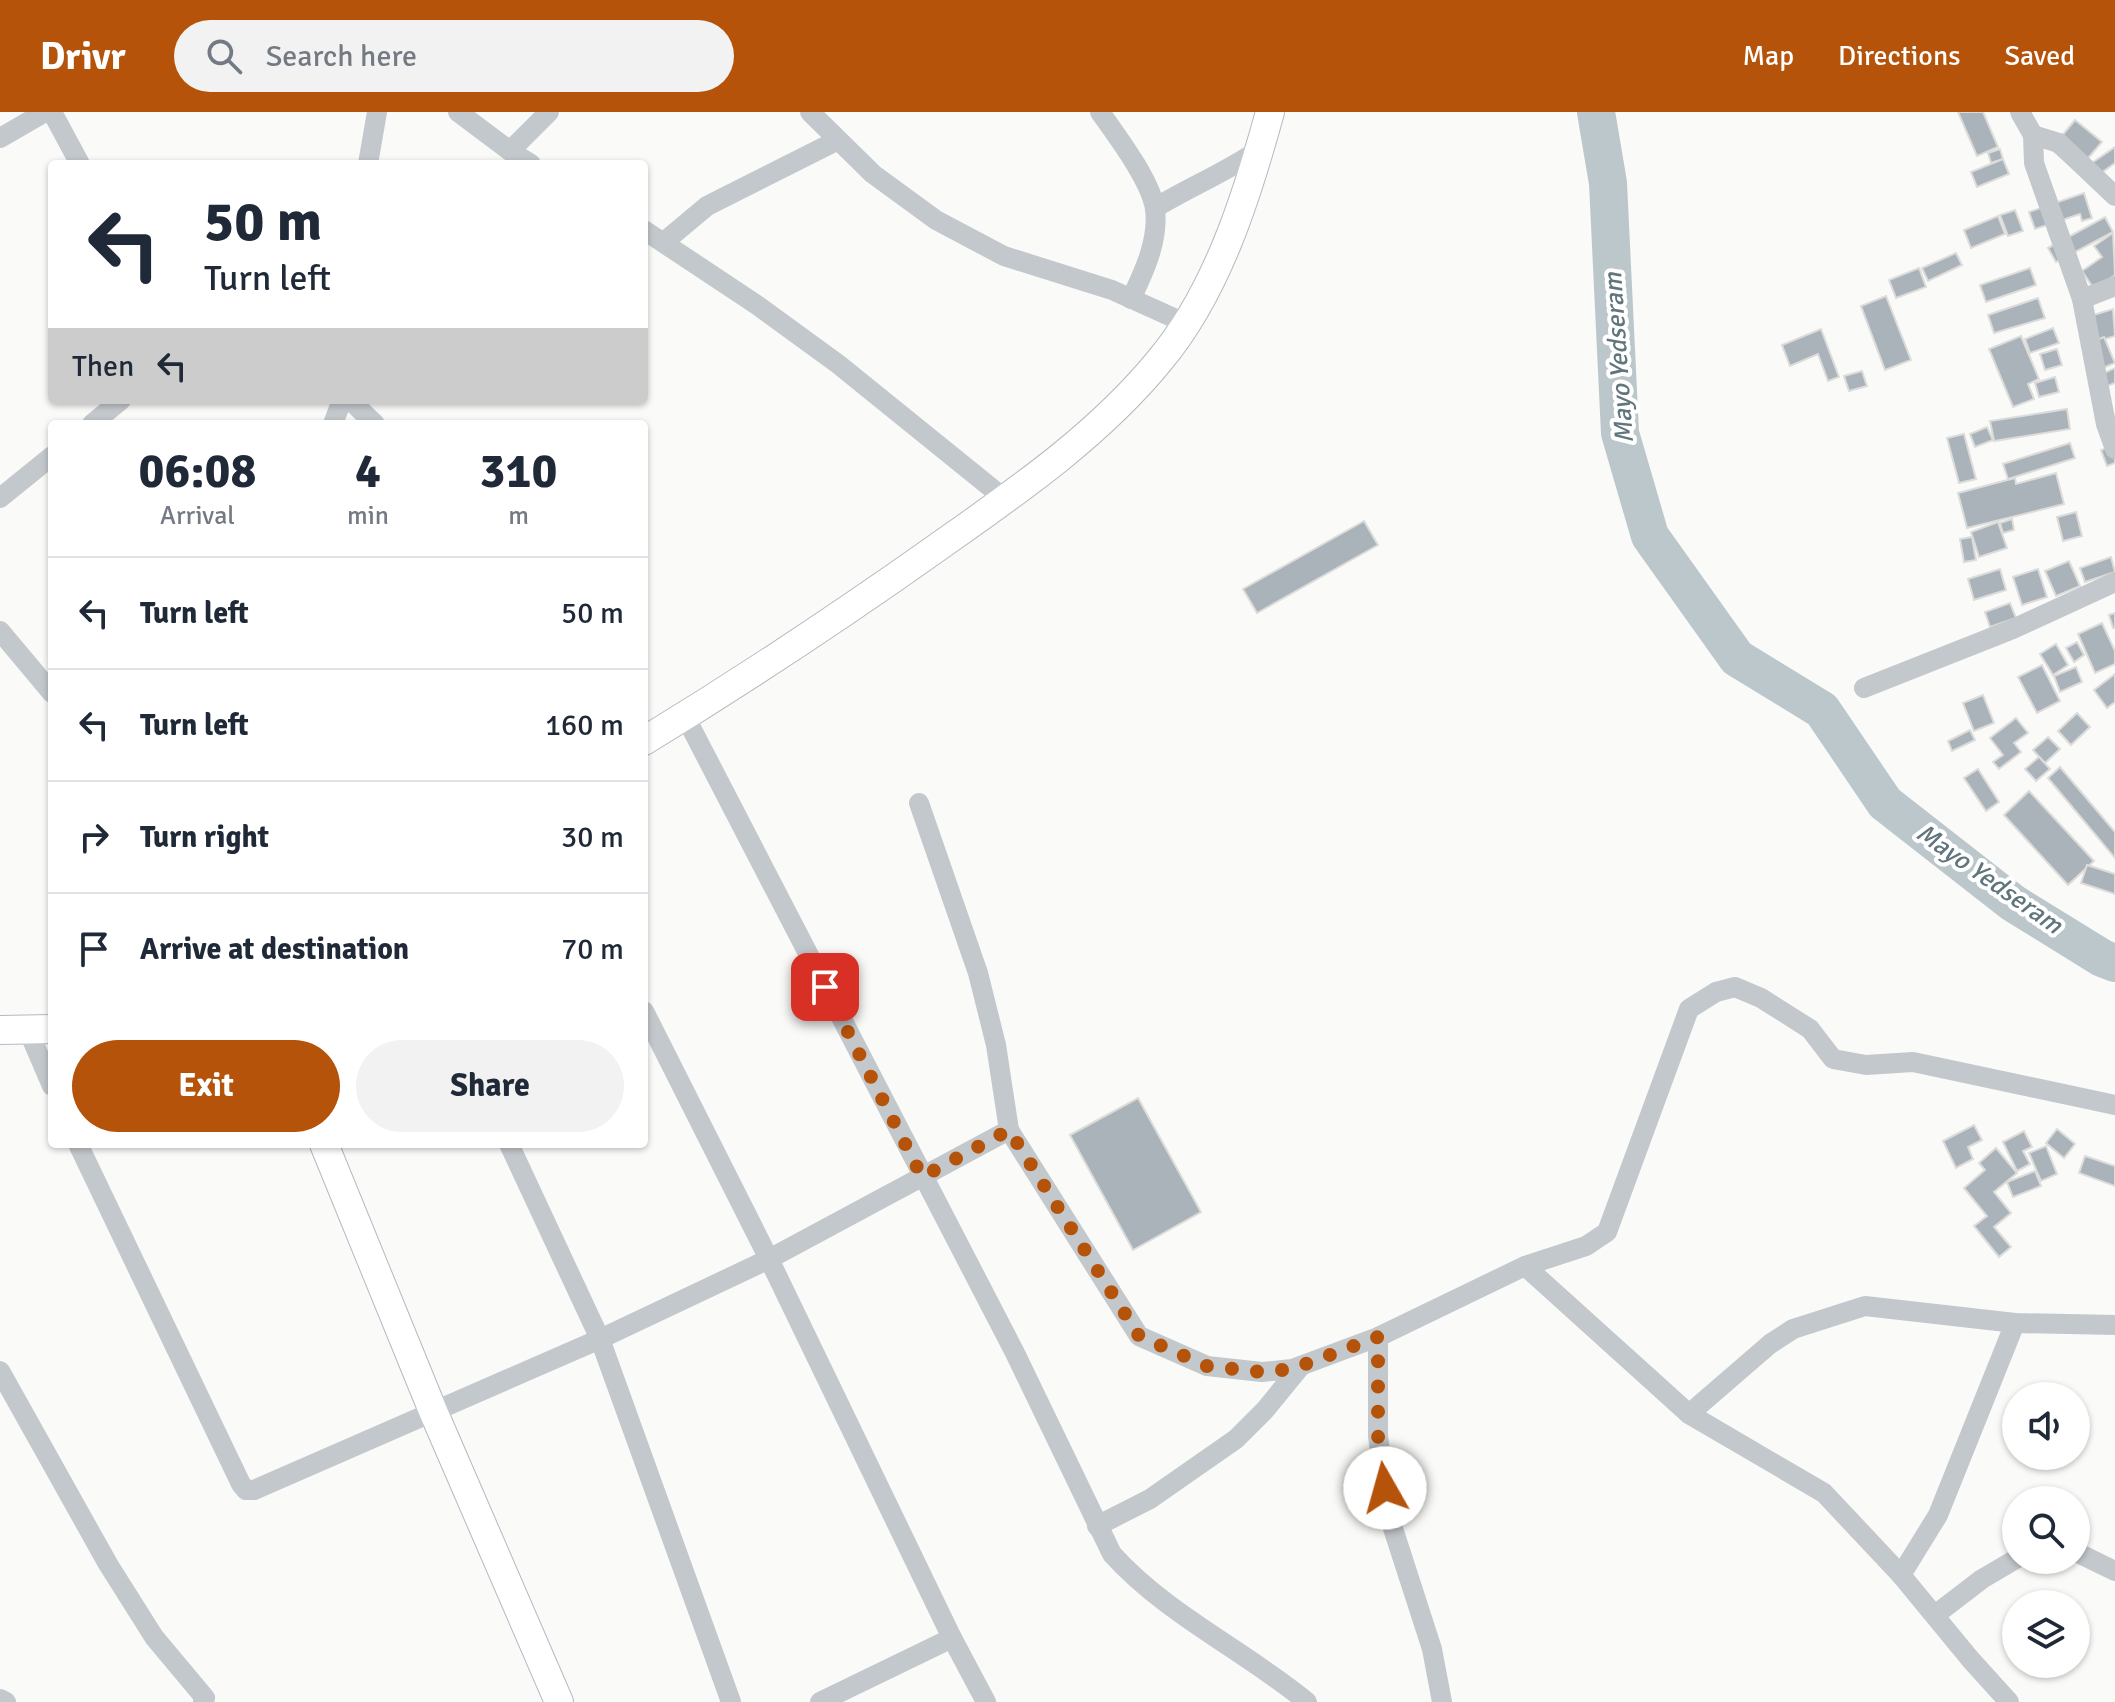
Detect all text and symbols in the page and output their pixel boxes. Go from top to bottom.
search box [174,20,734,92]
text: Drivr [40,33,126,80]
icon: search [202,34,246,78]
text: Search here [266,38,417,75]
text: Map [1742,39,1794,73]
text: Directions [1838,39,1960,73]
text: Saved [2004,39,2075,73]
text: 50 m [204,187,322,256]
icon: left [72,192,176,296]
text: Turn left [204,256,331,301]
water label: Mayo Yedseram [1597,270,1641,444]
icon: left [150,344,194,388]
text: Then [72,348,134,385]
text: 06:08 [139,442,256,501]
text: 4 [355,442,381,501]
text: 310 [480,442,557,501]
text: Arrival [160,500,235,532]
text: min [347,500,389,532]
text: m [508,500,529,532]
icon: left [72,591,116,635]
text: Turn left [140,595,249,632]
text: 50 m [561,595,624,632]
icon: left [72,703,116,747]
text: Turn left [140,707,249,744]
text: 160 m [545,707,624,744]
icon: right [72,815,116,859]
water label: Mayo Yedseram [1910,817,2069,942]
text: Turn right [140,819,269,856]
text: 30 m [561,819,624,856]
icon: arrive [72,927,116,971]
text: Arrive at destination [140,931,409,968]
text: 70 m [561,931,624,968]
pin [791,953,859,1021]
icon: arrive [803,965,847,1009]
button: Exit [72,1040,340,1132]
button: Share [356,1040,624,1132]
map controls [2002,1382,2090,1678]
button: sound [2002,1382,2090,1470]
position arrow [1343,1446,1427,1530]
button: search [2002,1486,2090,1574]
button: layers [2002,1590,2090,1678]

